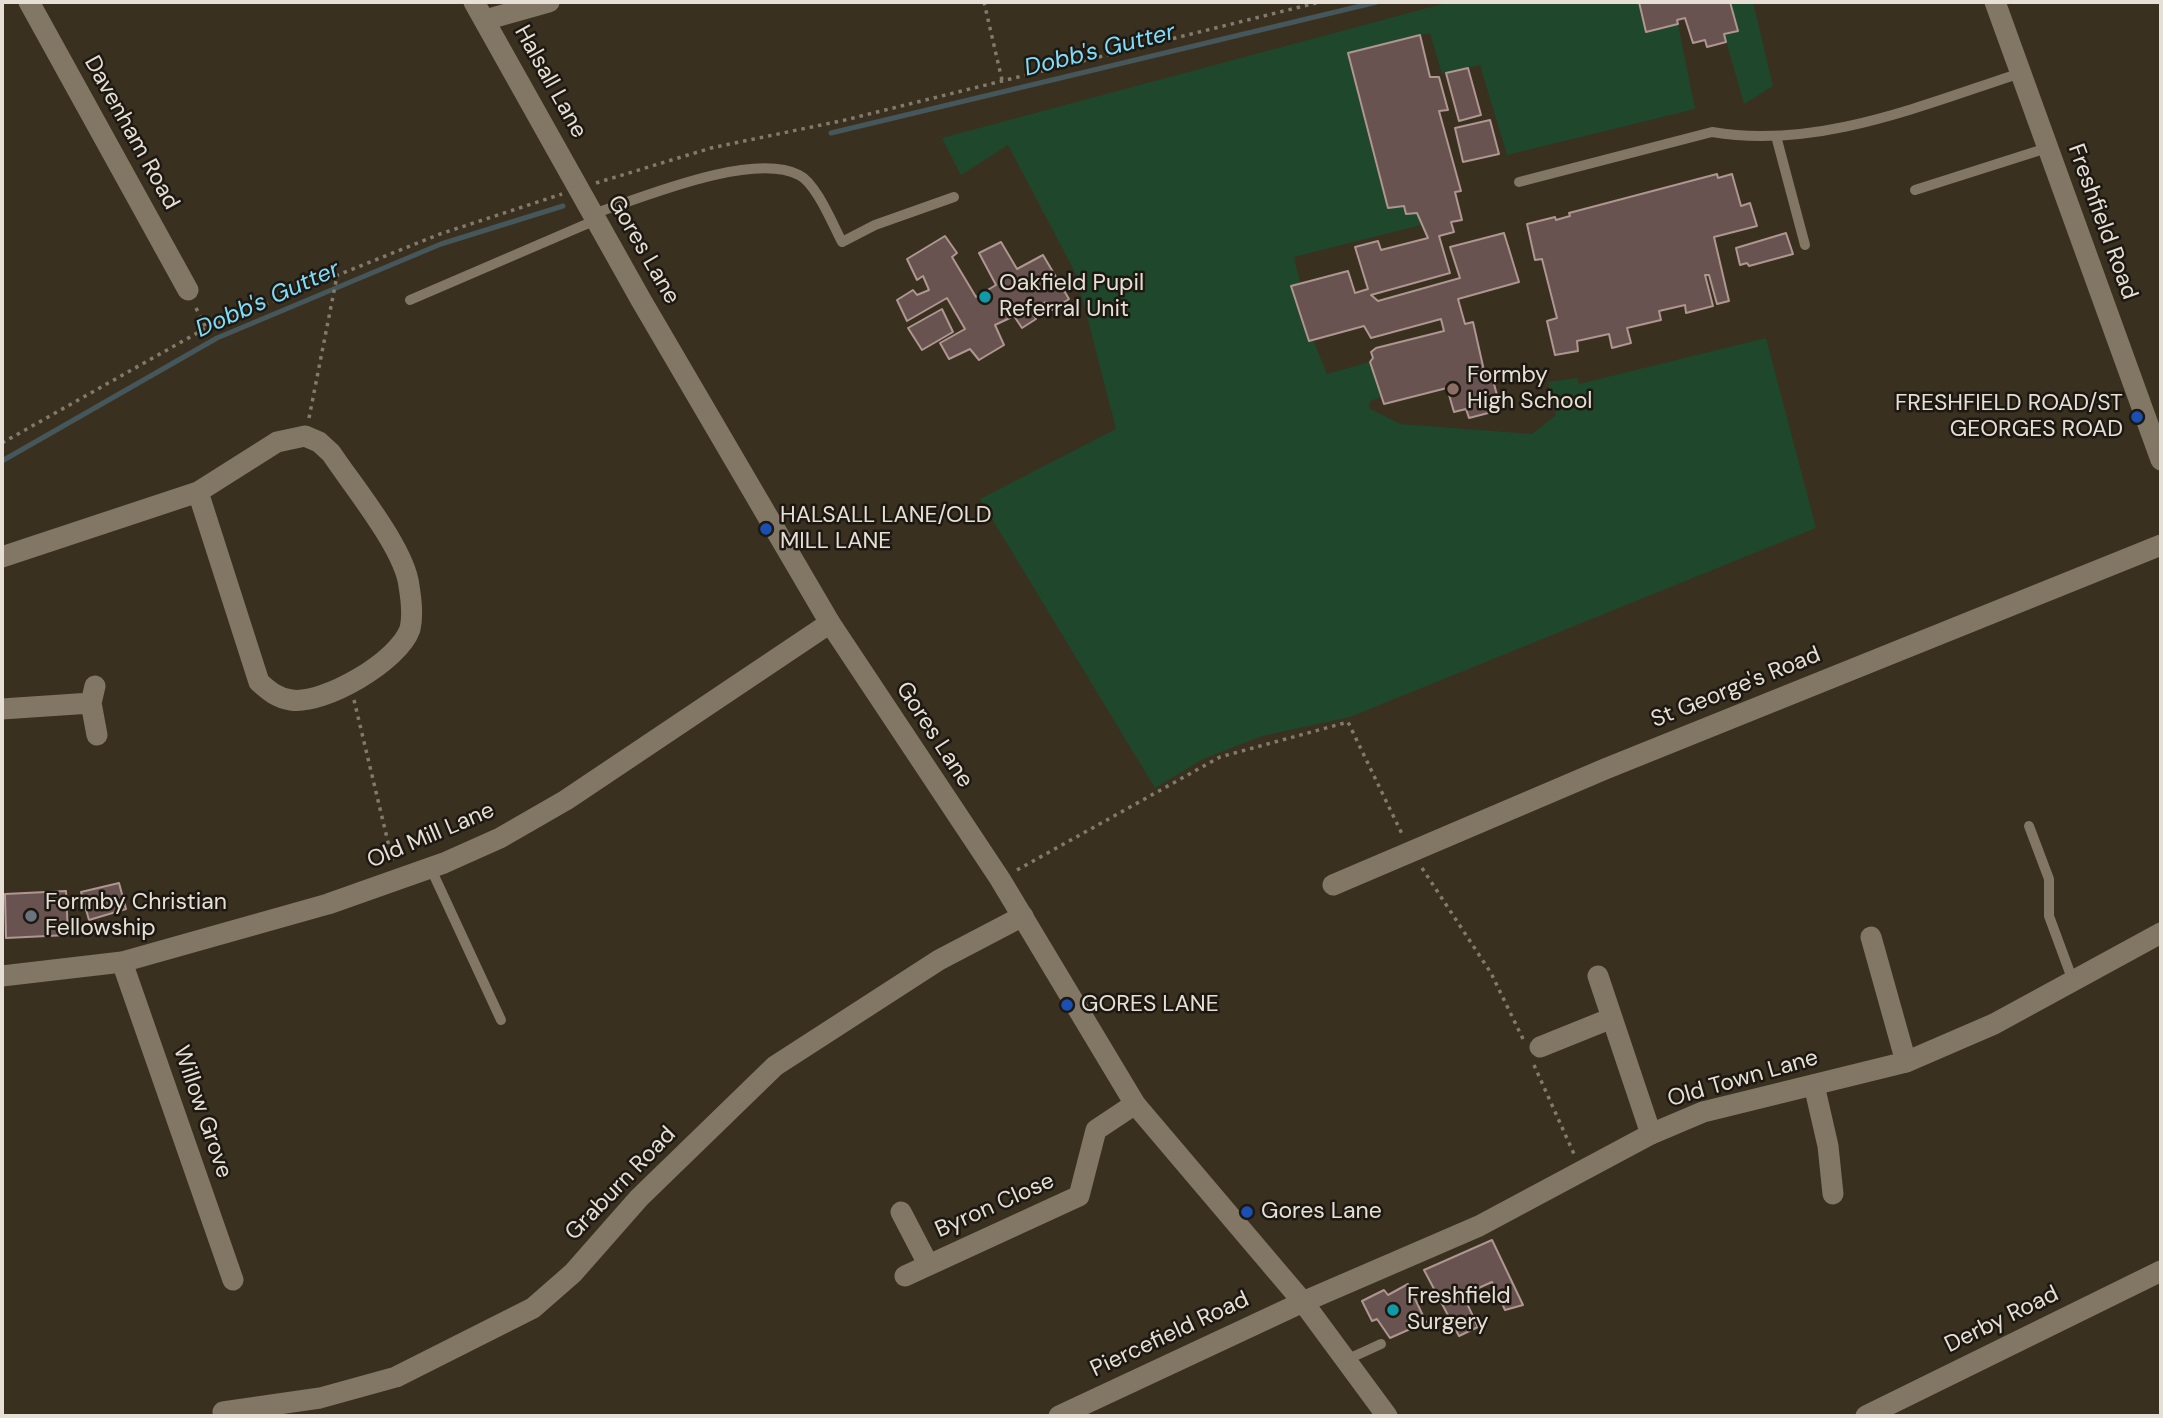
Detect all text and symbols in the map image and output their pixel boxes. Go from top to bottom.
water label: Dobb's Gutter [1022,18,1178,84]
street label: Halsall Lane [508,21,592,143]
street label: Davenham Road [77,51,185,215]
street label: Freshfield Road [2061,140,2143,304]
street label: Gores Lane [601,191,685,309]
water label: Dobb's Gutter [192,255,344,345]
place label: Oakfield Pupil Referral Unit [999,270,1144,324]
marker: Oakfield Pupil Referral Unit [977,289,993,305]
place label: Formby High School [1467,362,1592,416]
marker: Formby High School [1445,381,1461,397]
place label: FRESHFIELD ROAD/ST GEORGES ROAD [1895,390,2123,444]
marker: FRESHFIELD ROAD/ST GEORGES ROAD [2129,409,2145,425]
place label: HALSALL LANE/OLD MILL LANE [780,502,992,556]
marker: HALSALL LANE/OLD MILL LANE [758,521,774,537]
street label: St George's Road [1647,641,1825,735]
street label: Gores Lane [890,677,978,793]
street label: Old Mill Lane [363,797,499,875]
place label: Formby Christian Fellowship [45,889,227,943]
marker: Formby Christian Fellowship [23,908,39,924]
place label: GORES LANE [1081,991,1219,1019]
marker: GORES LANE [1059,997,1075,1013]
street label: Willow Grove [166,1042,238,1182]
street label: Old Town Lane [1665,1044,1821,1114]
street label: Graburn Road [560,1121,682,1247]
street label: Byron Close [931,1167,1059,1245]
place label: Gores Lane [1261,1198,1382,1226]
marker: Gores Lane [1239,1204,1255,1220]
street label: Derby Road [1941,1281,2063,1359]
place label: Freshfield Surgery [1407,1283,1511,1337]
street label: Piercefield Road [1086,1286,1254,1384]
marker: Freshfield Surgery [1385,1302,1401,1318]

